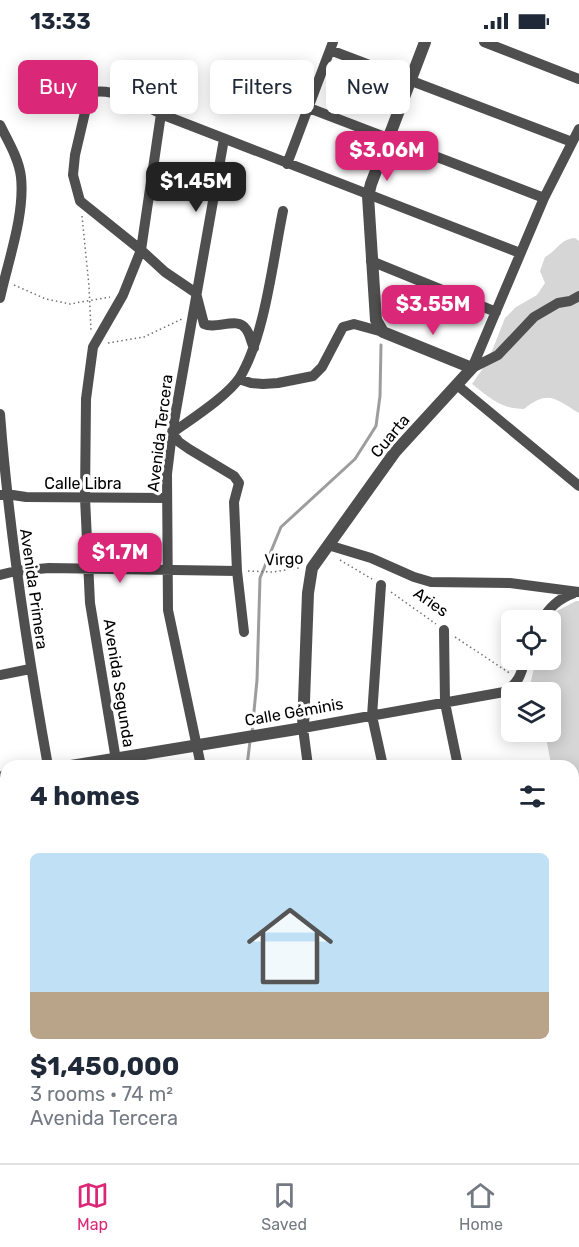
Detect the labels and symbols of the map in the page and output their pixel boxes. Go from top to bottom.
pin: $3.06M [338,131,436,182]
pin: $1.45M [147,162,245,213]
pin: $3.55M [384,285,482,336]
street label: Avenida Tercera [143,373,177,493]
street label: Cuarta [367,411,413,461]
street label: Calle Libra [44,474,122,493]
street label: Avenida Primera [16,527,52,651]
pin: $1.7M [78,533,162,584]
street label: Virgo [264,548,304,570]
street label: Aries [410,583,452,621]
street label: Avenida Segunda [99,617,139,749]
street label: Calle Géminis [243,694,345,730]

